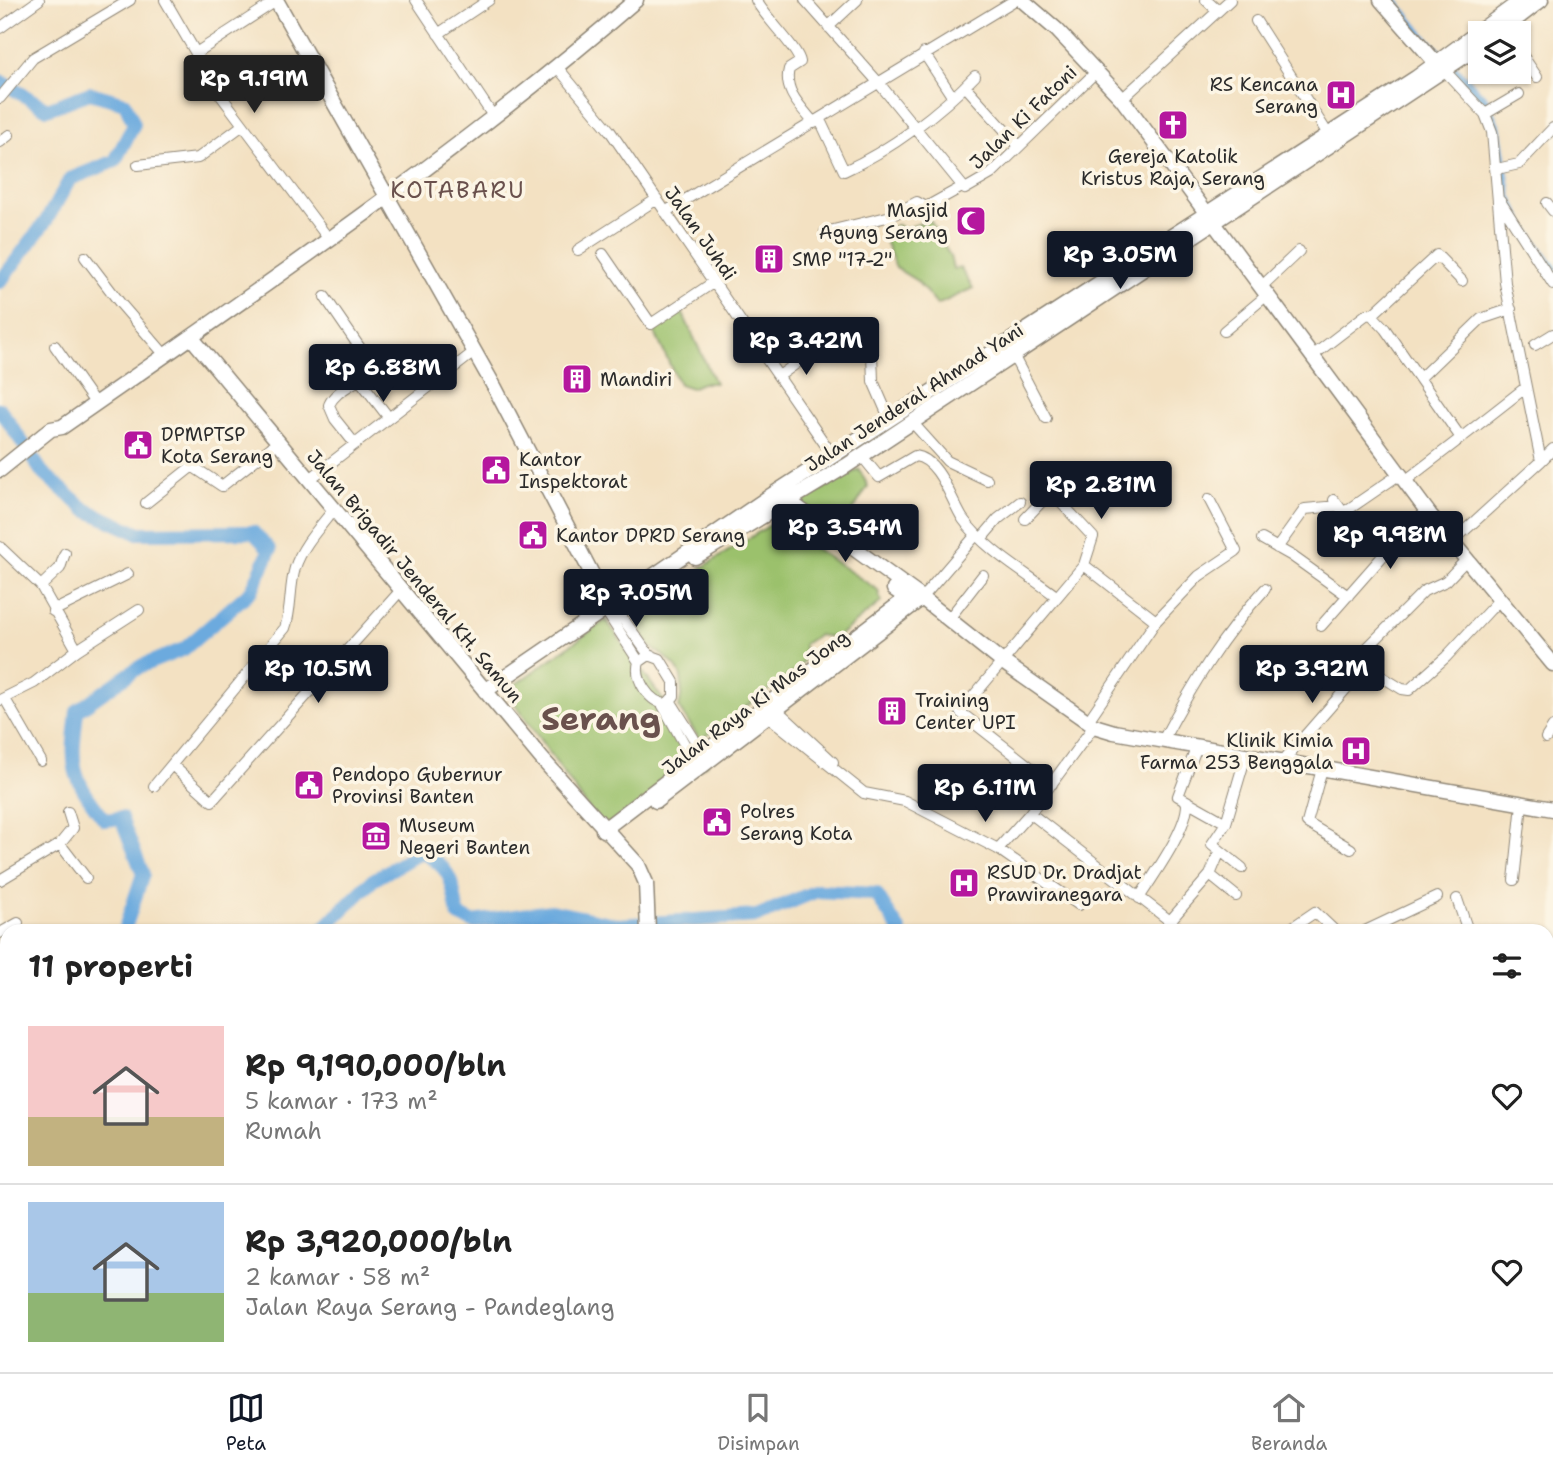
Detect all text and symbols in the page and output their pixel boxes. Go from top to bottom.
map controls [1468,21,1531,84]
button: layers [1468,21,1531,84]
pin: Rp 9.19M [182,55,326,115]
street label: Jalan Ki Fatoni [964,60,1082,175]
text: Rp 9.19M [200,63,308,93]
place label: RS Kencana Serang [1210,72,1318,119]
hospital icon: RS Kencana Serang [1324,78,1358,112]
church icon: Gereja Katolik Kristus Raja, Serang [1156,108,1190,142]
place label: Gereja Katolik Kristus Raja, Serang [1081,144,1265,191]
district label: KOTABARU [390,175,526,205]
street label: Jalan Juhdi [659,181,742,285]
place label: Masjid Agung Serang [819,198,948,245]
mosque icon: Masjid Agung Serang [954,204,988,238]
pin: Rp 3.05M [1048,232,1192,291]
text: Rp 3.05M [1063,239,1177,269]
building icon: SMP "17-2" [752,242,786,276]
place label: SMP "17-2" [792,247,892,272]
street label: Jalan Jenderal Ahmad Yani [800,317,1028,478]
pin: Rp 3.42M [734,318,878,377]
text: Rp 3.42M [749,325,863,355]
pin: Rp 6.88M [311,344,455,404]
text: Rp 6.88M [325,352,441,382]
building icon: Mandiri [560,362,594,396]
place label: Mandiri [600,367,672,392]
place label: DPMPTSP Kota Serang [161,422,273,469]
public building icon: DPMPTSP Kota Serang [121,428,155,462]
street label: Jalan Brigadir Jenderal KH. Samun [301,444,528,708]
place label: Kantor Inspektorat [519,447,628,494]
public building icon: Kantor Inspektorat [479,453,513,487]
pin: Rp 2.81M [1029,462,1173,521]
text: Rp 2.81M [1046,469,1156,499]
pin: Rp 3.54M [773,504,917,564]
text: Rp 3.54M [788,512,902,542]
pin: Rp 9.98M [1318,512,1462,571]
public building icon: Kantor DPRD Serang [516,518,550,552]
text: Rp 9.98M [1333,519,1447,549]
place label: Kantor DPRD Serang [556,523,745,548]
pin: Rp 7.05M [564,570,708,629]
text: Rp 7.05M [580,577,692,607]
street label: Jalan Raya Ki Mas Jong [657,624,854,781]
pin: Rp 10.5M [246,646,390,705]
pin: Rp 3.92M [1240,646,1384,705]
text: Rp 10.5M [264,653,372,683]
text: Rp 3.92M [1255,653,1369,683]
place label: Training Center UPI [915,688,1016,735]
building icon: Training Center UPI [875,694,909,728]
district label: Serang [541,696,661,741]
place label: Klinik Kimia Farma 253 Benggala [1140,728,1333,775]
hospital icon: Klinik Kimia Farma 253 Benggala [1339,734,1373,768]
place label: Pendopo Gubernur Provinsi Banten [332,762,503,809]
pin: Rp 6.11M [913,764,1057,824]
public building icon: Pendopo Gubernur Provinsi Banten [292,768,326,802]
text: Rp 6.11M [934,772,1036,802]
place label: Polres Serang Kota [740,799,852,846]
public building icon: Polres Serang Kota [700,805,734,839]
place label: Museum Negeri Banten [399,813,530,860]
museum icon: Museum Negeri Banten [359,819,393,853]
place label: RSUD Dr. Dradjat Prawiranegara [987,860,1142,907]
hospital icon: RSUD Dr. Dradjat Prawiranegara [947,866,981,900]
text: 11 properti [28,946,193,987]
icon: filters [1488,947,1526,985]
text: Rp 9,190,000/bln [245,1045,506,1086]
icon: home [84,1054,168,1138]
icon: heart [1488,1077,1526,1115]
text: 5 kamar · 173 m² [245,1086,438,1116]
text: Rumah [245,1116,322,1146]
text: Rp 3,920,000/bln [245,1221,512,1262]
icon: home [84,1230,168,1314]
icon: heart [1488,1253,1526,1291]
text: 2 kamar · 58 m² [245,1262,430,1292]
text: Jalan Raya Serang - Pandeglang [245,1292,615,1322]
tab: Peta [226,1389,266,1456]
tab: Disimpan [717,1389,800,1456]
tab: Beranda [1251,1389,1327,1456]

